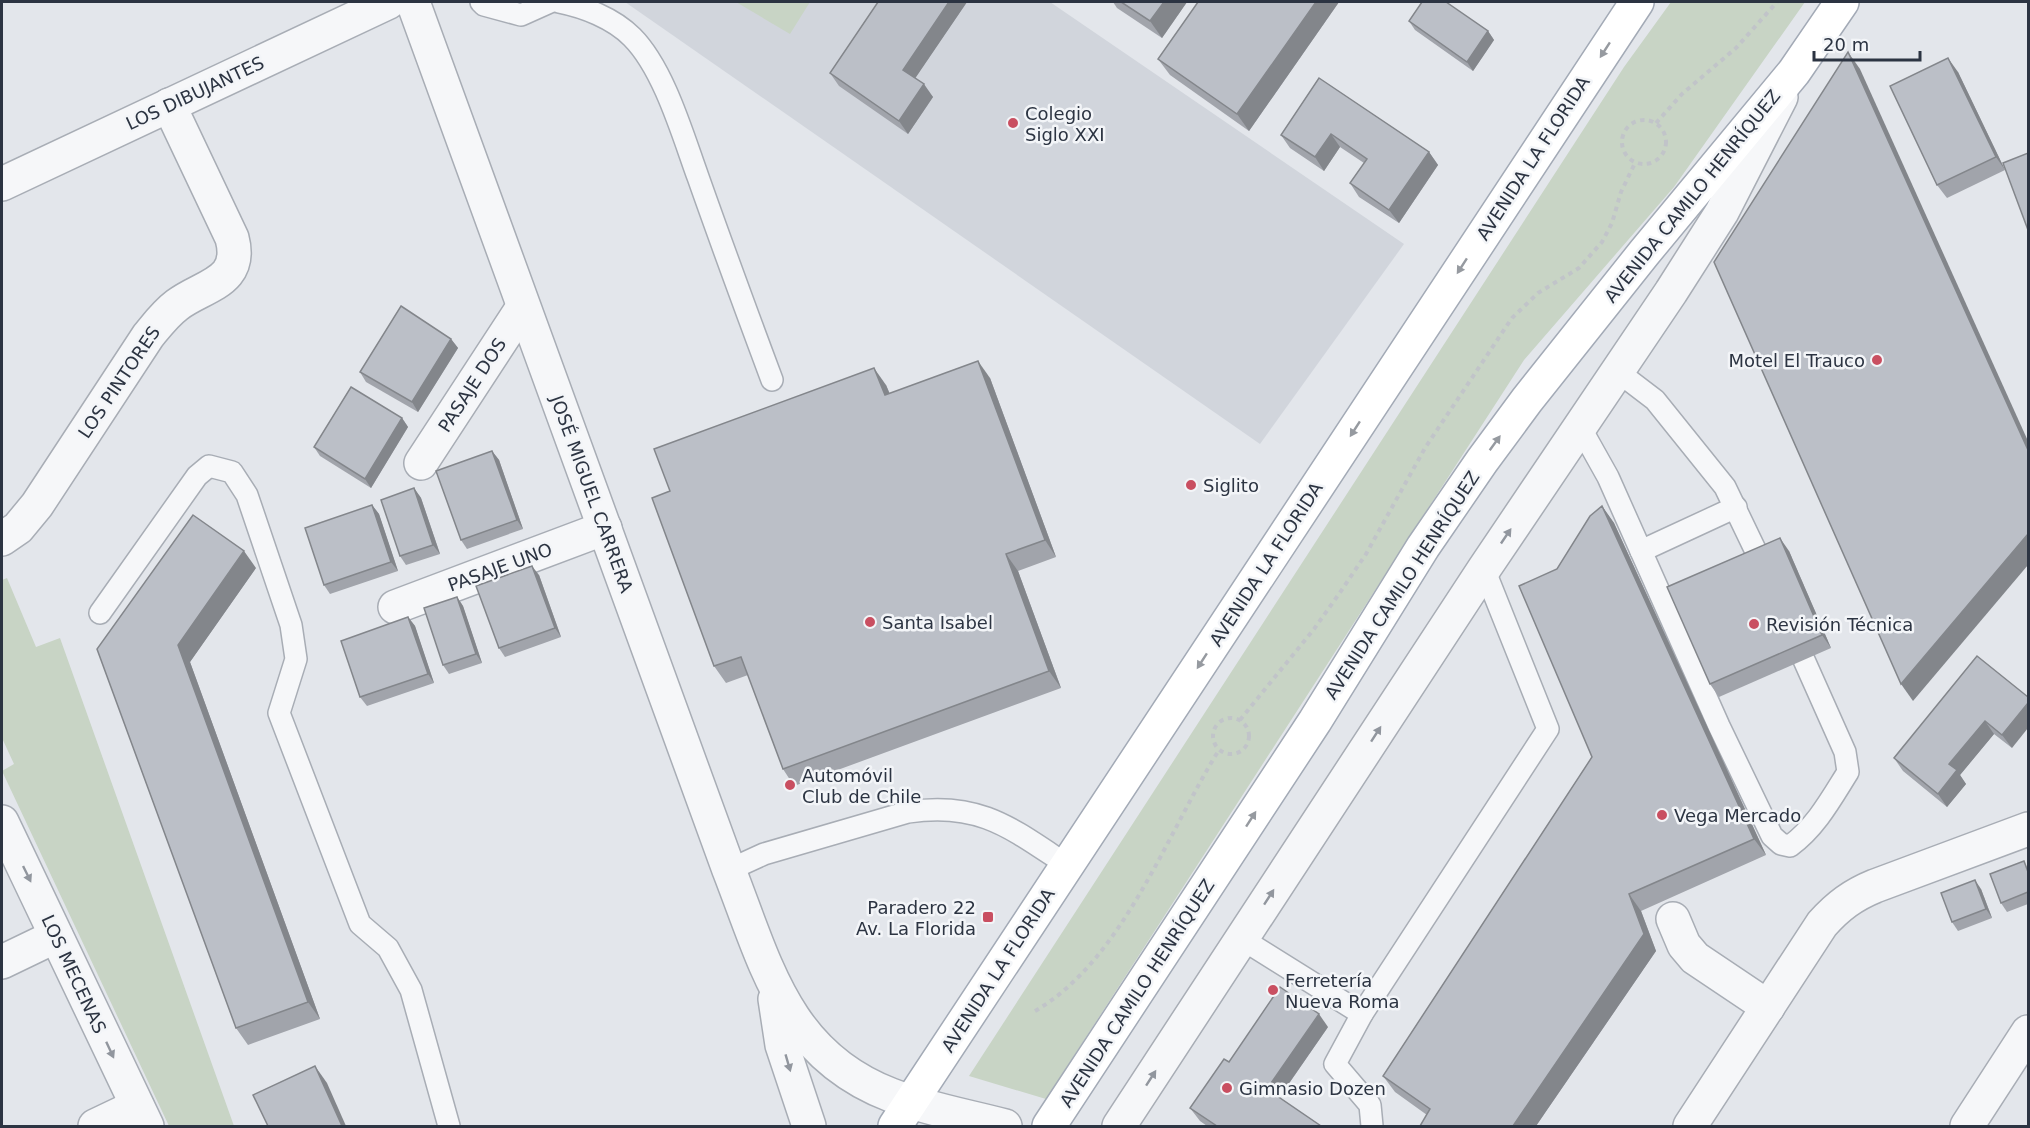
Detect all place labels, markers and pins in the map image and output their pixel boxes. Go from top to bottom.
place label: Colegio Siglo XXI [1025,103,1105,145]
marker: Colegio Siglo XXI [1006,116,1020,130]
place label: Motel El Trauco [1728,350,1865,371]
marker: Motel El Trauco [1870,353,1884,367]
place label: Siglito [1203,475,1259,496]
marker: Siglito [1184,478,1198,492]
place label: Santa Isabel [882,612,993,633]
place label: Revisión Técnica [1766,614,1913,635]
marker: Santa Isabel [863,615,877,629]
marker: Revisión Técnica [1747,617,1761,631]
place label: Automóvil Club de Chile [802,765,921,807]
marker: Automóvil Club de Chile [783,778,797,792]
place label: Vega Mercado [1674,805,1801,826]
marker: Vega Mercado [1655,808,1669,822]
place label: Paradero 22 Av. La Florida [856,897,976,939]
marker: Paradero 22 Av. La Florida [981,910,995,924]
place label: Ferretería Nueva Roma [1285,970,1400,1012]
marker: Ferretería Nueva Roma [1266,983,1280,997]
place label: Gimnasio Dozen [1239,1078,1386,1099]
marker: Gimnasio Dozen [1220,1081,1234,1095]

